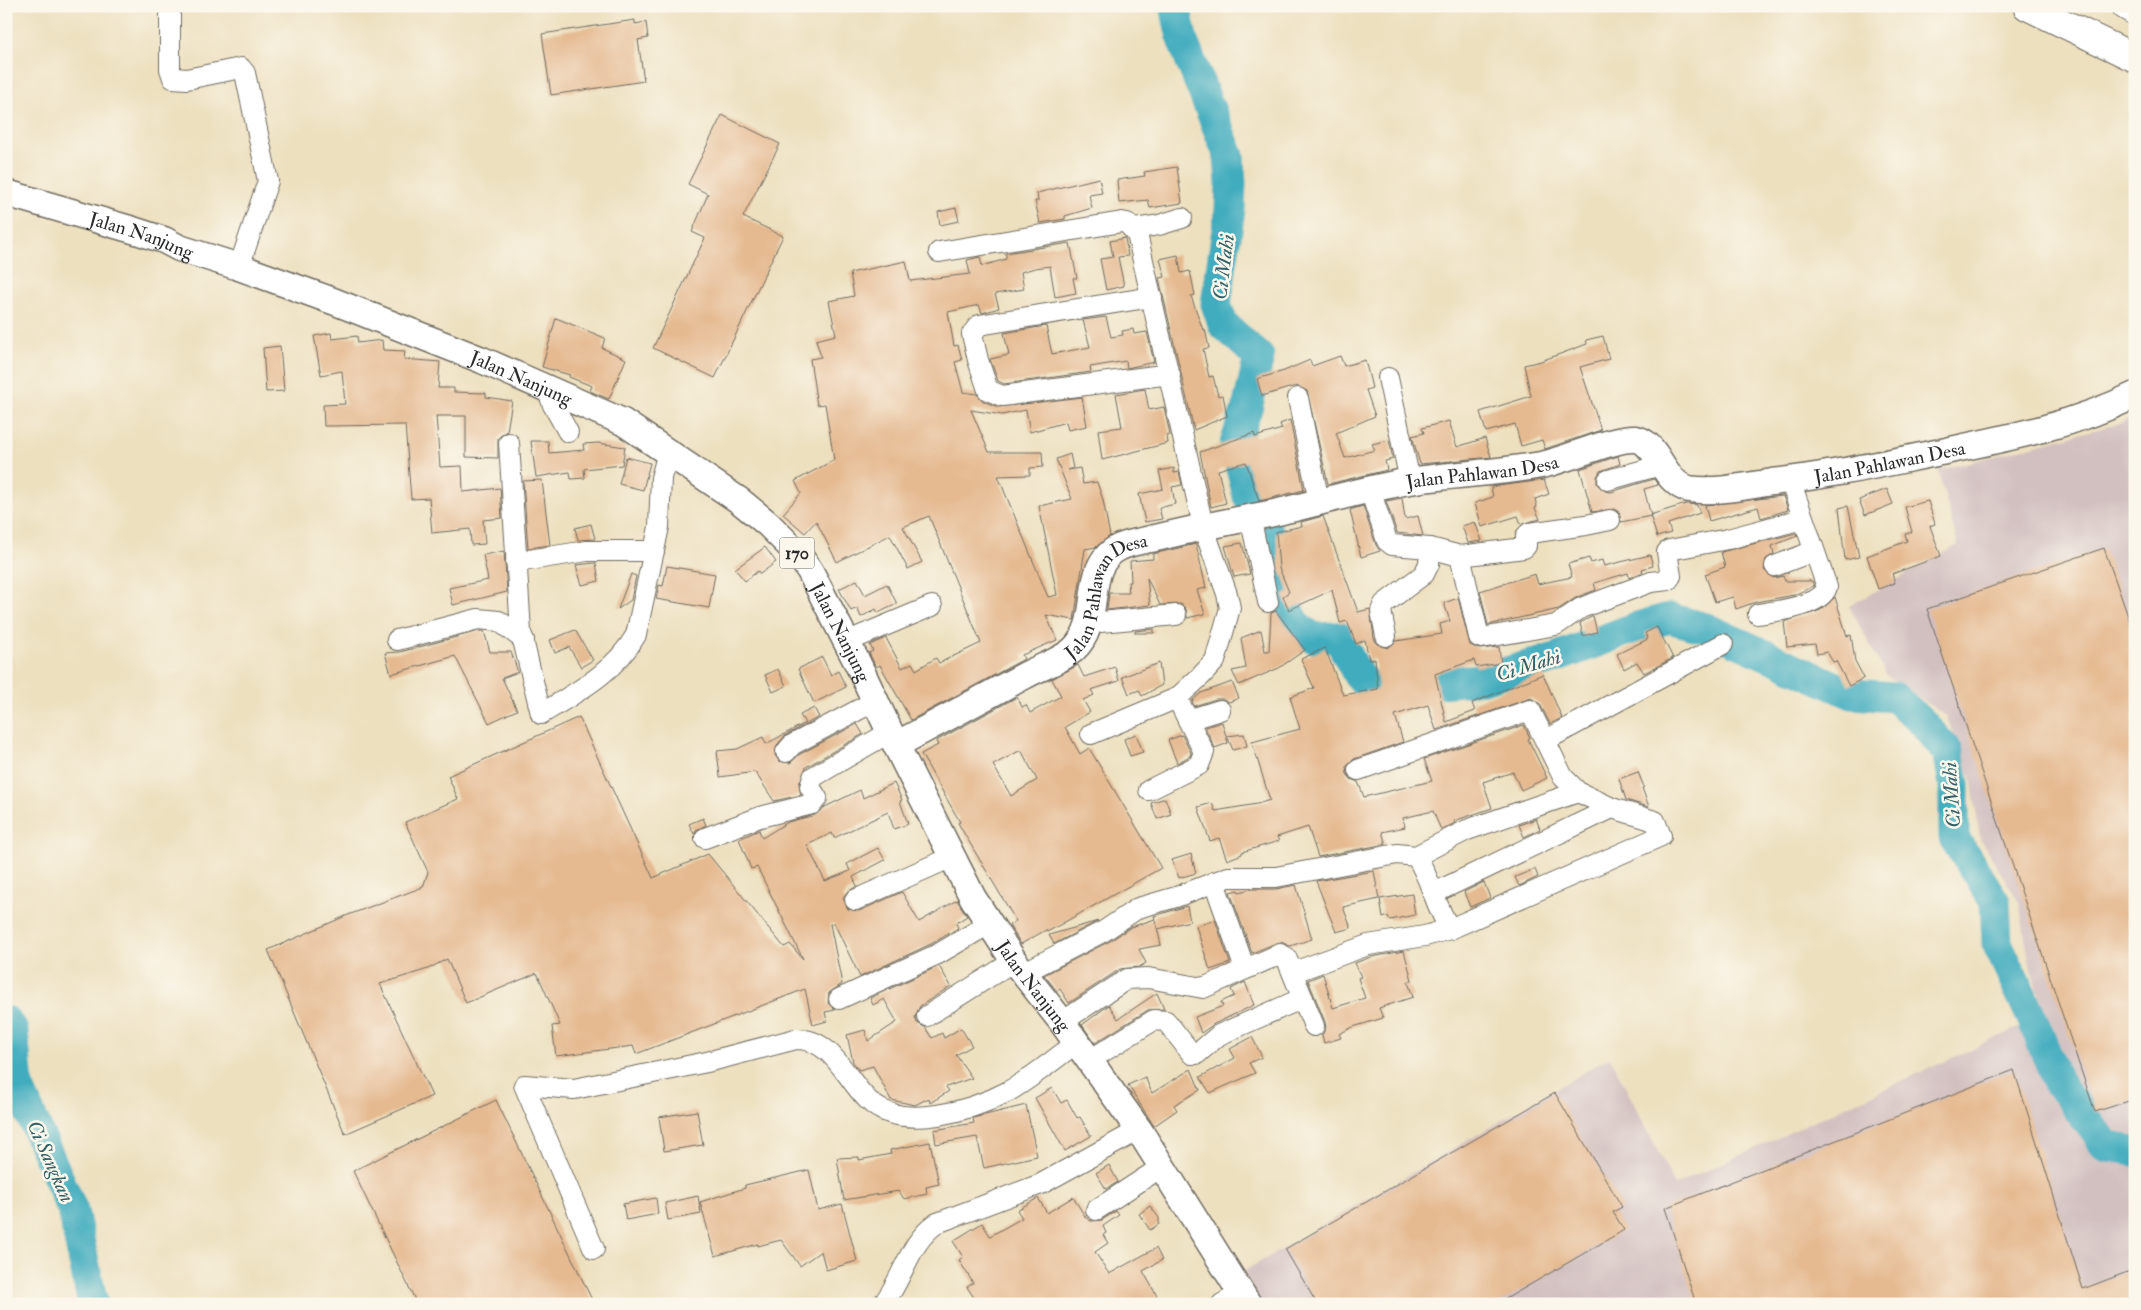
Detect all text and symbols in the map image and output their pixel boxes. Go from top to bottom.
street label: Jalan Nanjung [85,207,197,265]
water label: Ci Mahi [1207,232,1240,301]
street label: Jalan Nanjung [466,345,576,411]
street label: Jalan Pahlawan Desa [1811,436,1968,489]
street label: Jalan Pahlawan Desa [1403,450,1562,495]
street label: Jalan Pahlawan Desa [1059,529,1150,666]
road number: 170 [780,538,814,568]
street label: Jalan Nanjung [804,577,876,687]
water label: Ci Mahi [1493,644,1564,687]
water label: Ci Mahi [1937,761,1966,829]
street label: Jalan Nanjung [990,935,1076,1037]
water label: Ci Sangkan [21,1116,80,1206]

